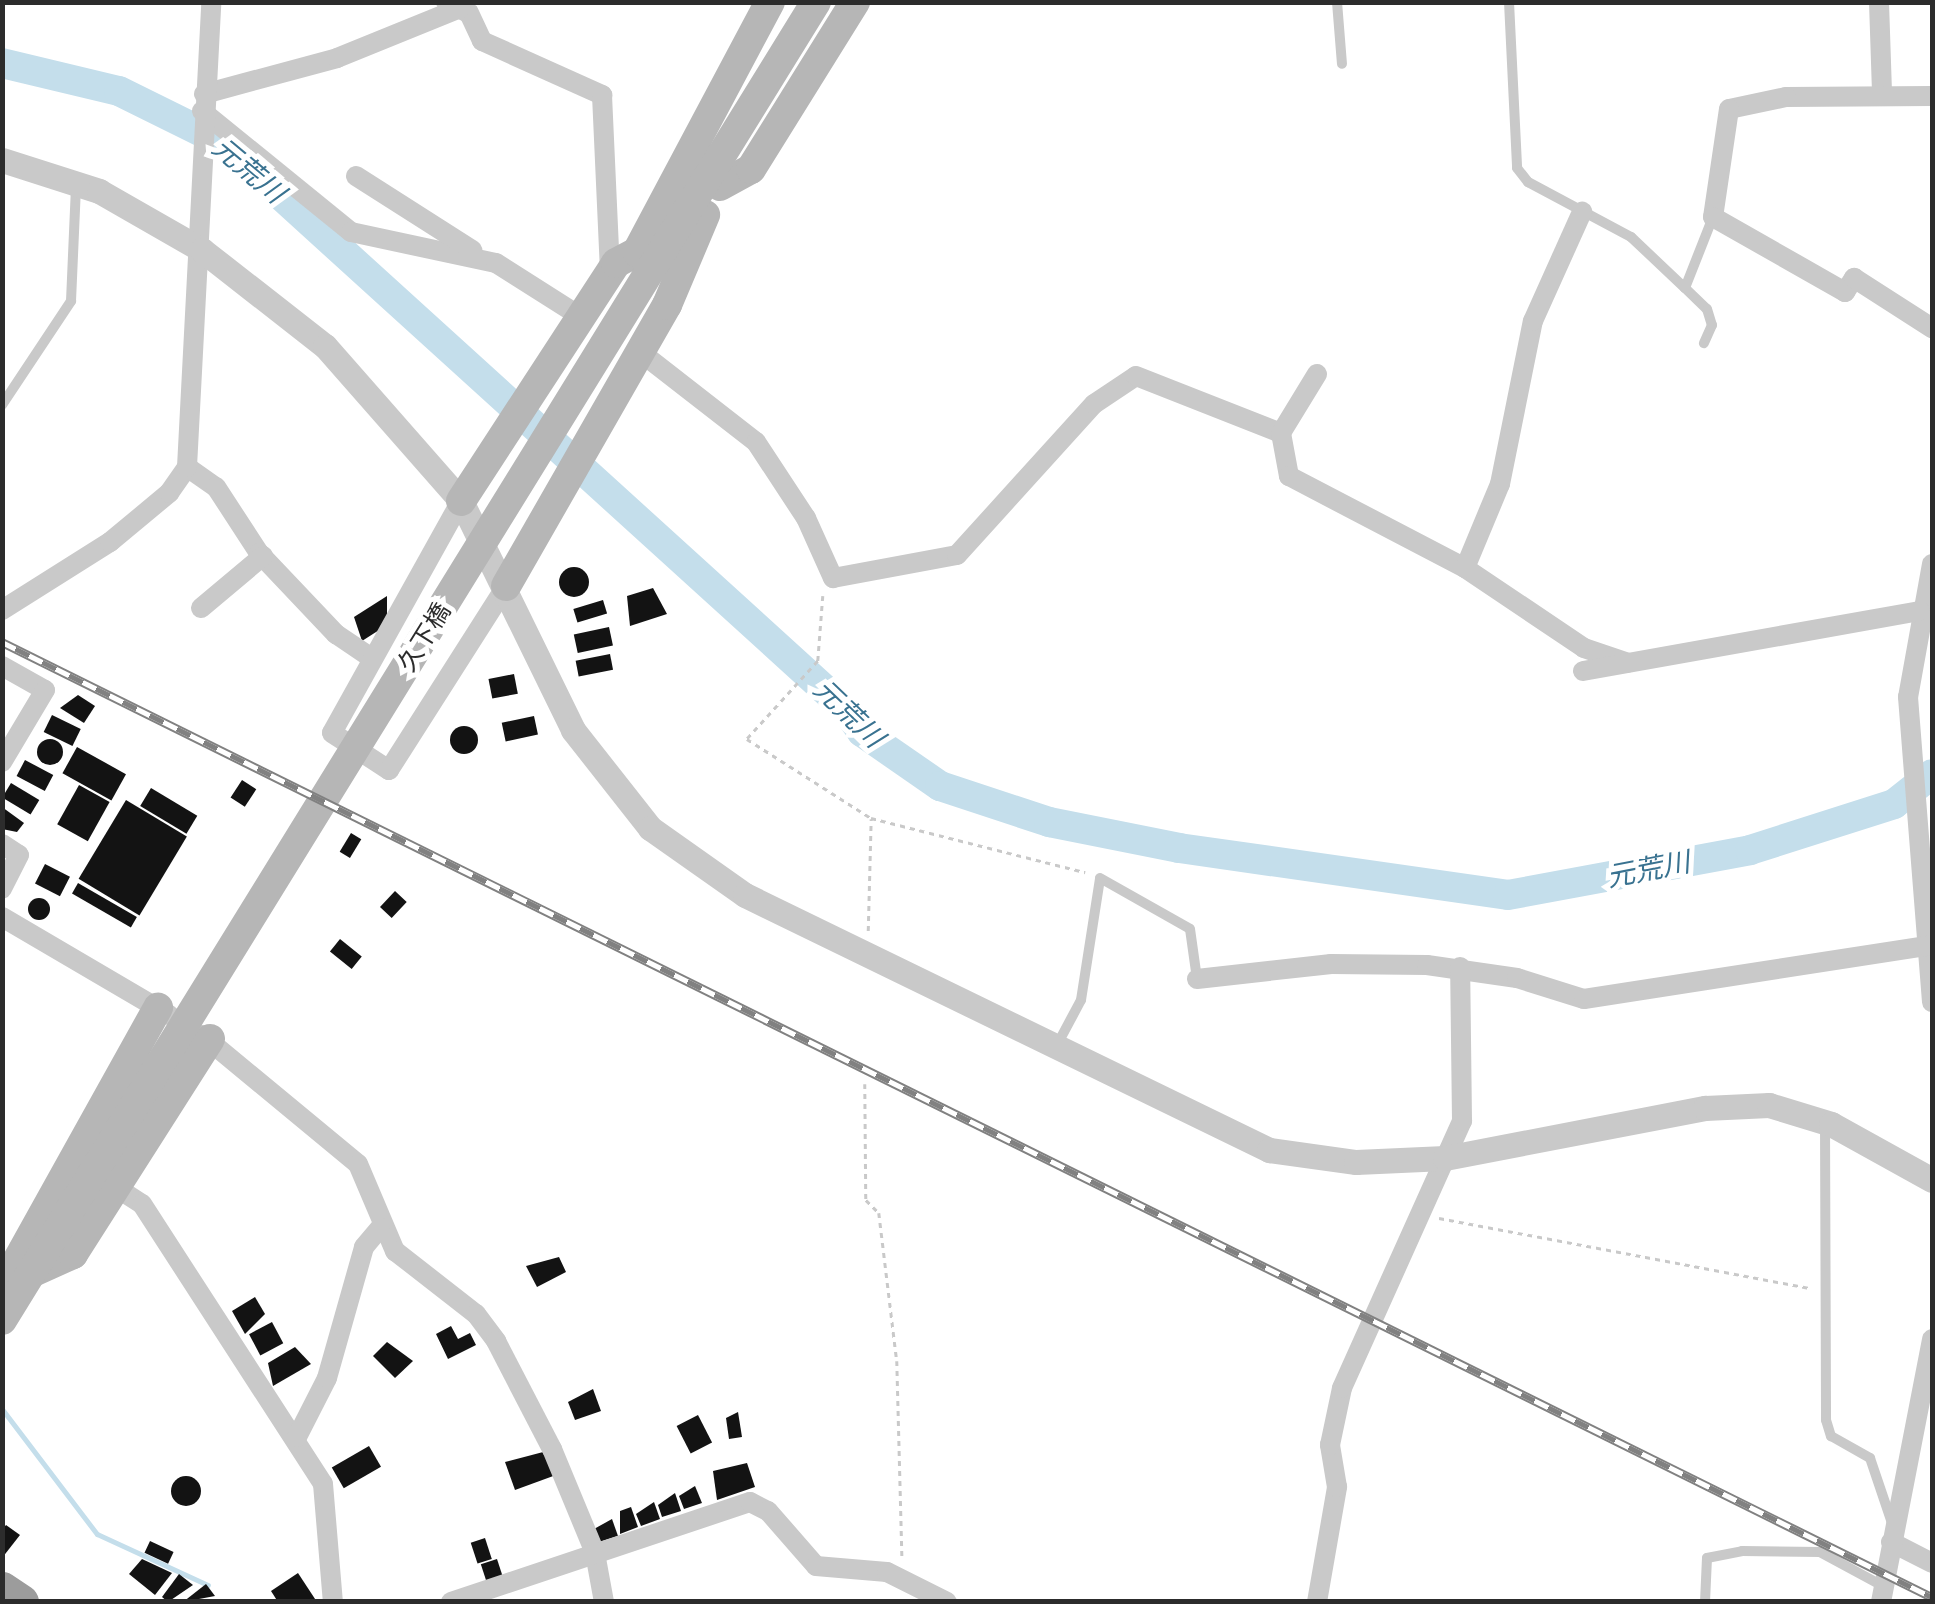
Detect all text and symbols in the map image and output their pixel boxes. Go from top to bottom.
water label: 元荒川 [206,130,292,210]
street label: 久下橋 [391,597,457,677]
water label: 元荒川 [807,672,891,754]
water label: 元荒川 [1604,844,1692,894]

